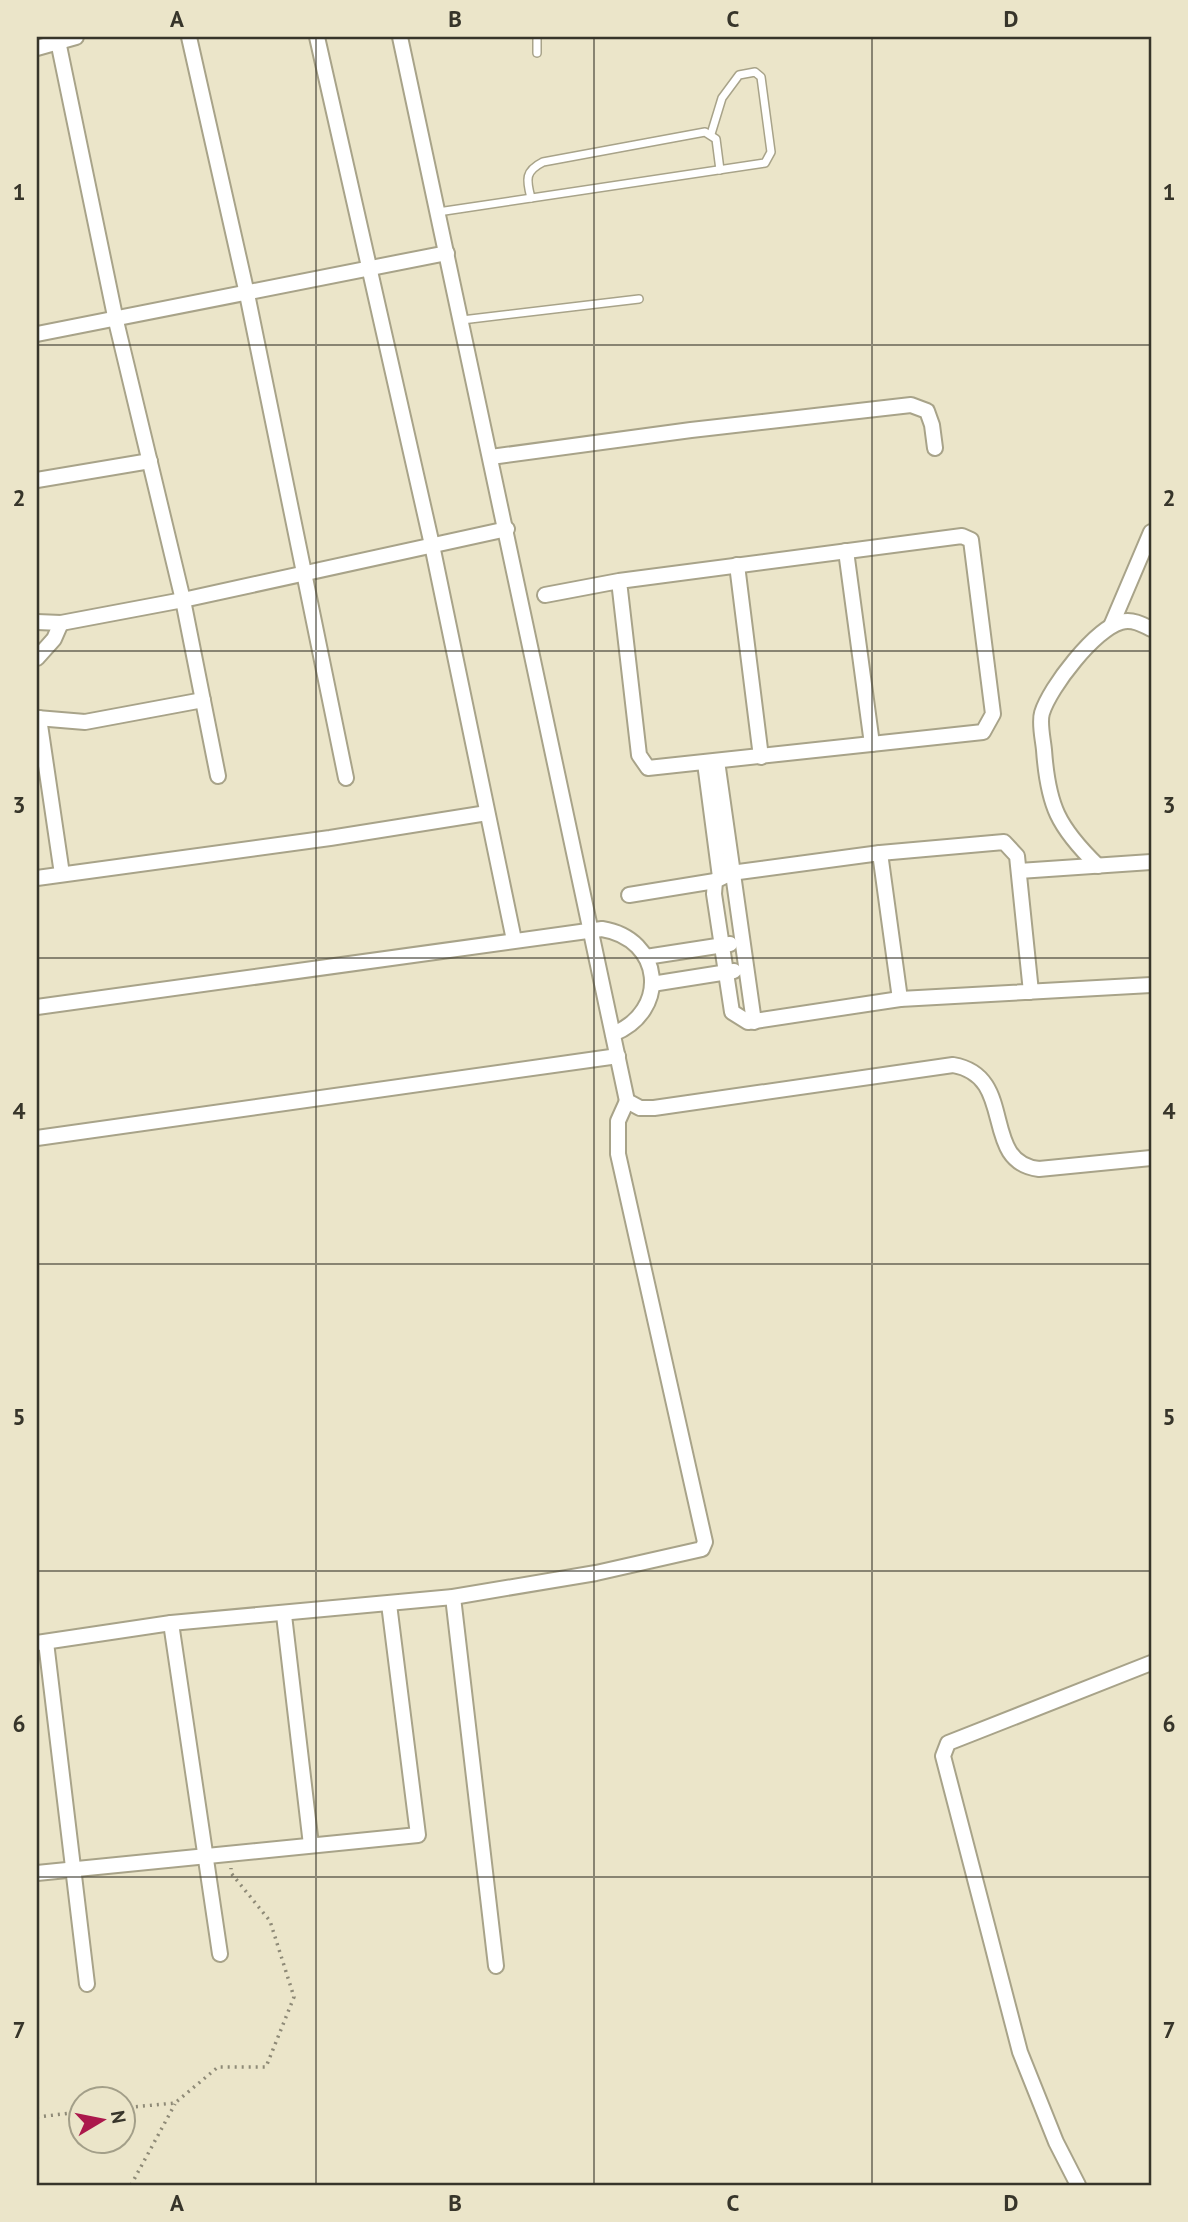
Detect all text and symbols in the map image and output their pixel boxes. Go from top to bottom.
text: A [170,4,184,33]
text: B [448,4,462,33]
text: C [727,4,740,33]
text: D [1004,4,1018,33]
text: 1 [12,177,26,206]
text: 1 [1162,177,1176,206]
text: 2 [12,483,26,512]
text: 2 [1162,483,1176,512]
text: 3 [12,790,26,819]
text: 3 [1162,790,1176,819]
text: 4 [12,1096,26,1125]
text: 4 [1162,1096,1176,1125]
text: 5 [12,1402,26,1431]
text: 5 [1162,1402,1176,1431]
text: 6 [12,1709,26,1738]
text: 6 [1162,1709,1176,1738]
text: 7 [12,2015,26,2044]
text: 7 [1162,2015,1176,2044]
north arrow [66,2086,136,2156]
text: N [106,2109,132,2125]
text: A [170,2188,184,2217]
text: B [448,2188,462,2217]
text: C [727,2188,740,2217]
text: D [1004,2188,1018,2217]

